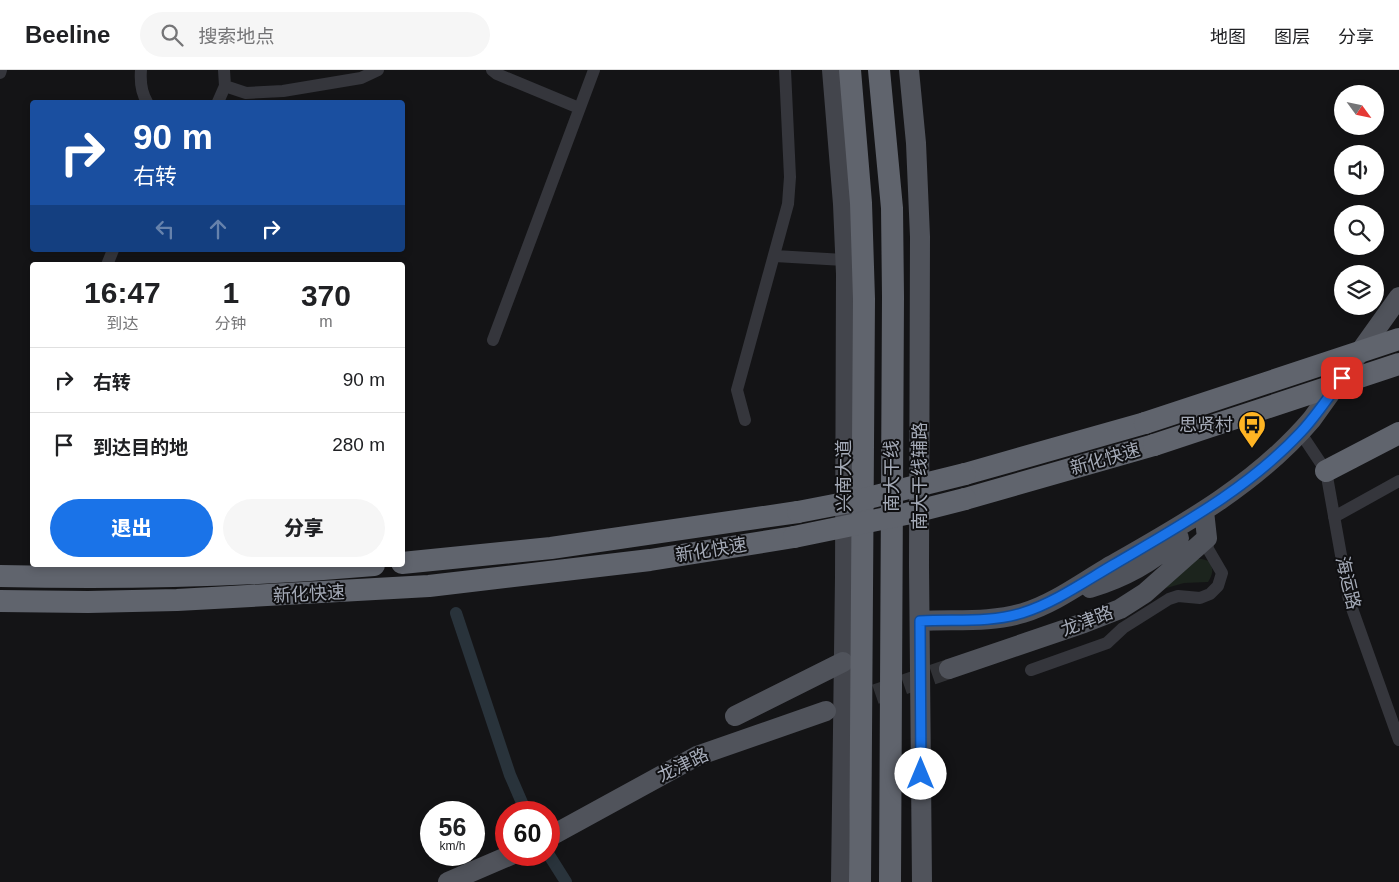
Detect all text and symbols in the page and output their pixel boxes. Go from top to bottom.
search box [140,12,490,57]
text: Beeline [25,21,110,48]
icon: search [158,21,186,49]
text: 搜索地点 [198,26,274,47]
text: 地图 [1210,27,1246,47]
text: 图层 [1274,27,1310,47]
text: 分享 [1338,27,1374,47]
north arrow [1334,85,1384,135]
map controls [1334,85,1384,315]
text: 90 m [133,117,213,156]
icon: right [50,120,115,185]
button: sound [1334,145,1384,195]
text: 右转 [133,164,177,189]
button: search [1334,205,1384,255]
icon: left [151,215,179,243]
icon: ahead [204,215,232,243]
icon: right [257,215,285,243]
button: layers [1334,265,1384,315]
text: 16:47 [84,276,161,309]
text: 1 [222,276,239,309]
text: 370 [301,279,351,312]
text: m [319,313,333,330]
text: 到达 [106,315,138,332]
text: 分钟 [215,315,247,332]
pin [1321,357,1363,399]
icon: arrive [1328,364,1356,392]
icon: right [50,366,78,394]
text: 90 m [343,369,385,390]
text: 右转 [93,372,131,393]
bus stop icon: 思贤村 [1237,410,1267,449]
place label: 思贤村 [1179,415,1233,435]
street label: 南大干线辅路 [910,422,930,530]
icon: arrive [50,431,78,459]
text: 280 m [332,434,385,455]
text: 到达目的地 [93,437,188,458]
street label: 新化快速 [1068,439,1142,479]
street label: 兴南大道 [834,440,854,512]
street label: 南大干线 [882,440,902,512]
button: 退出 [50,499,213,557]
button: 分享 [223,499,385,557]
street label: 新化快速 [674,534,748,566]
street label: 海运路 [1332,554,1364,612]
street label: 新化快速 [273,582,345,606]
street label: 龙津路 [1058,602,1116,640]
street label: 龙津路 [654,744,712,786]
position arrow [894,747,946,799]
speed limit sign: 60 [495,801,560,866]
text: 56 [439,813,466,841]
text: km/h [439,839,466,853]

